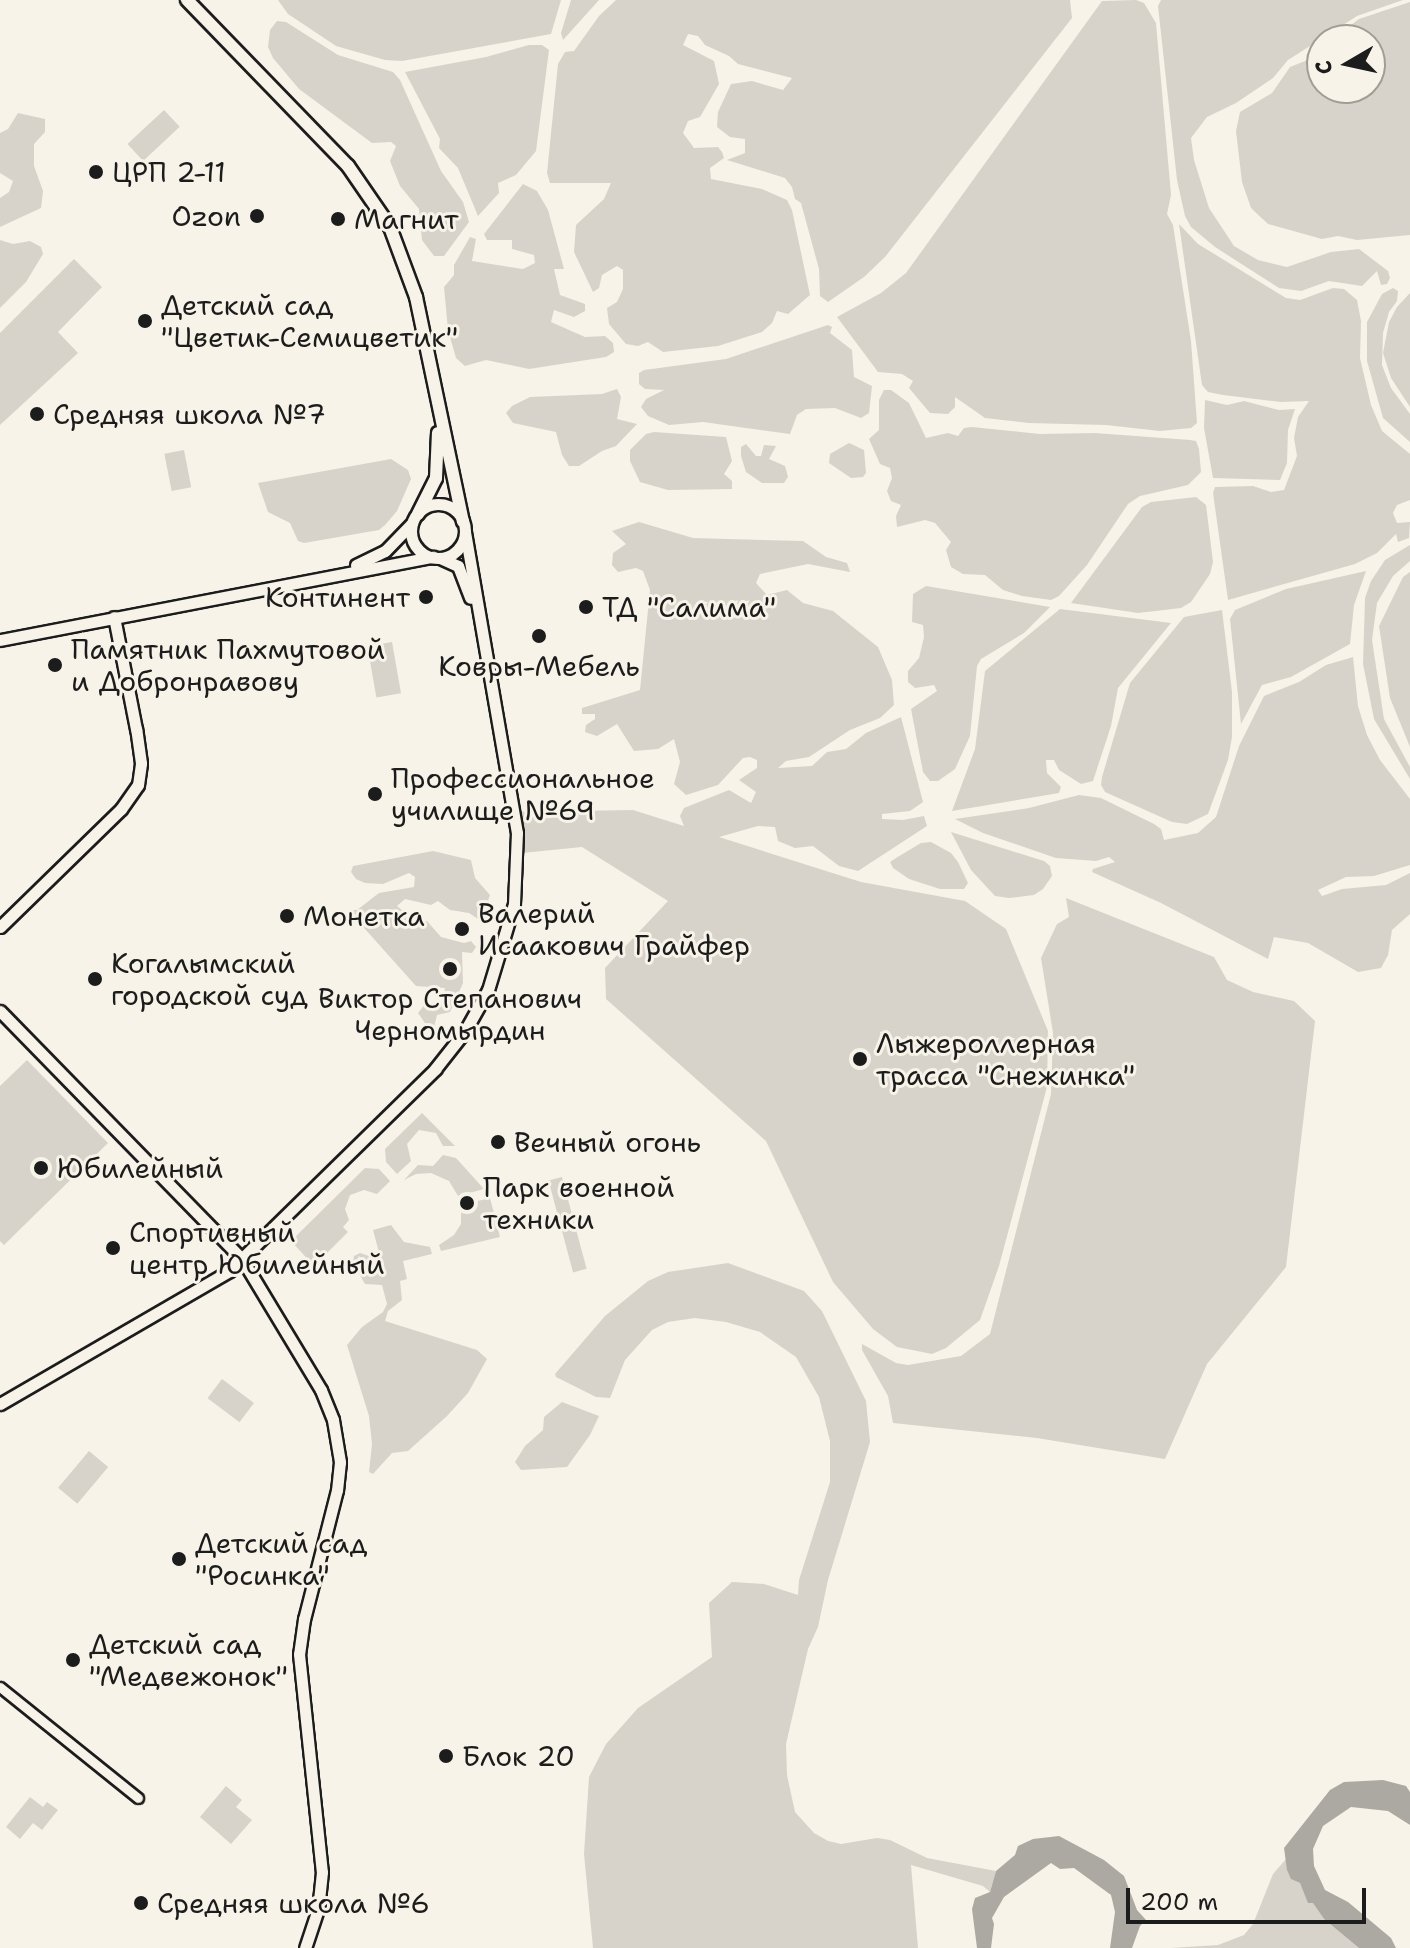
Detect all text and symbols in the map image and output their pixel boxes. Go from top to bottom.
north arrow [1306,24,1386,104]
text: С [1308,59,1339,76]
place label: ЦРП 2-11 [112,155,226,189]
marker: ЦРП 2-11 [87,163,105,181]
place label: Ozon [171,199,241,233]
place label: Магнит [354,202,458,236]
marker: Ozon [248,207,266,225]
marker: Магнит [329,210,347,228]
place label: Детский сад "Цветик-Семицветик" [161,288,458,354]
marker: Детский сад "Цветик-Семицветик" [136,312,154,330]
place label: Средняя школа №7 [53,397,326,431]
marker: Средняя школа №7 [28,405,46,423]
place label: Континент [265,580,410,614]
marker: Континент [417,588,435,606]
place label: ТД "Салима" [602,590,776,624]
marker: ТД "Салима" [577,598,595,616]
marker: Ковры-Мебель [530,627,548,645]
place label: Памятник Пахмутовой и Добронравову [71,632,385,698]
place label: Ковры-Мебель [438,649,640,683]
marker: Памятник Пахмутовой и Добронравову [46,656,64,674]
place label: Профессиональное училище №69 [391,761,655,827]
marker: Профессиональное училище №69 [366,785,384,803]
place label: Валерий Исаакович Грайфер [478,896,750,962]
place label: Монетка [303,899,425,933]
marker: Монетка [278,907,296,925]
marker: Валерий Исаакович Грайфер [453,920,471,938]
place label: Когалымский городской суд [111,946,308,1012]
marker: Виктор Степанович Черномырдин [441,960,459,978]
marker: Когалымский городской суд [86,970,104,988]
place label: Виктор Степанович Черномырдин [318,981,582,1047]
place label: Лыжероллерная трасса "Снежинка" [876,1026,1135,1092]
marker: Лыжероллерная трасса "Снежинка" [851,1050,869,1068]
place label: Вечный огонь [514,1125,701,1159]
marker: Вечный огонь [489,1133,507,1151]
place label: Юбилейный [57,1151,223,1185]
marker: Юбилейный [32,1159,50,1177]
place label: Парк военной техники [483,1170,675,1236]
marker: Парк военной техники [458,1194,476,1212]
place label: Спортивный центр Юбилейный [129,1215,384,1281]
marker: Спортивный центр Юбилейный [104,1239,122,1257]
place label: Детский сад "Росинка" [195,1526,368,1592]
marker: Детский сад "Росинка" [170,1550,188,1568]
place label: Детский сад "Медвежонок" [89,1627,288,1693]
marker: Детский сад "Медвежонок" [64,1651,82,1669]
place label: Блок 20 [462,1739,575,1773]
marker: Блок 20 [437,1747,455,1765]
scale bar [1130,1872,1370,1922]
place label: Средняя школа №6 [157,1886,430,1920]
text: 200 m [1140,1886,1218,1918]
marker: Средняя школа №6 [132,1894,150,1912]

